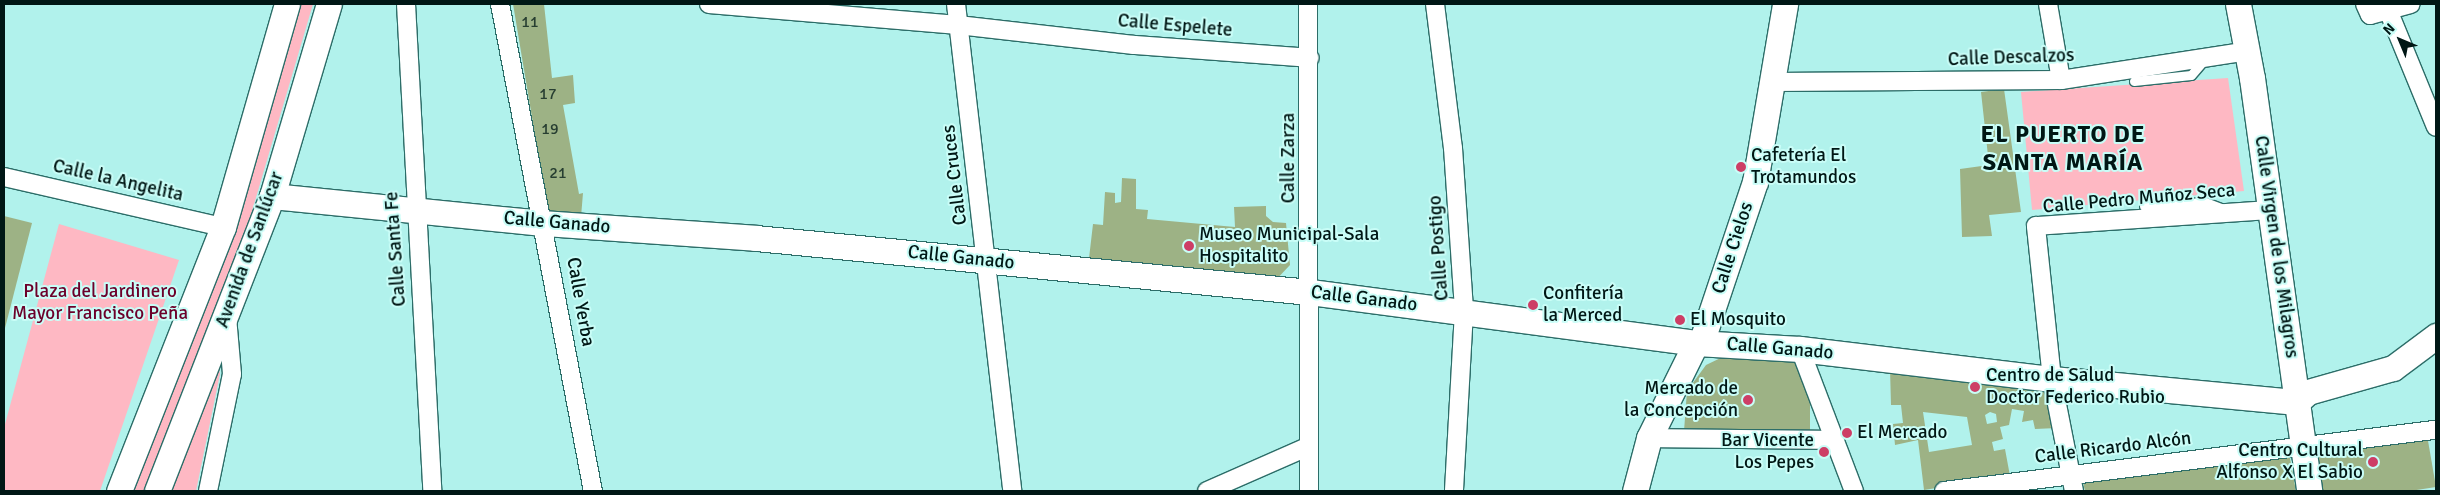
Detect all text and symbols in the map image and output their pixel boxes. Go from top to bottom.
street label: Calle Espelete [1117,10,1233,42]
house number: 11 [521,12,539,32]
north arrow [2375,15,2425,65]
text: N [2380,20,2398,38]
street label: Calle Descalzos [1947,44,2075,72]
house number: 17 [539,84,557,104]
street label: Calle Zarza [1278,113,1300,203]
house number: 19 [541,119,559,139]
district label: EL PUERTO DE SANTA MARÍA [1979,121,2147,177]
street label: Calle Cruces [938,124,972,226]
street label: Calle Virgen de los Milagros [2249,134,2303,360]
place label: Cafetería El Trotamundos [1751,145,1856,189]
street label: Calle la Angelita [51,155,185,207]
marker: Cafetería El Trotamundos [1735,161,1747,173]
house number: 21 [549,163,567,183]
street label: Avenida de Sanlúcar [211,169,289,331]
street label: Calle Pedro Muñoz Seca [2042,179,2236,219]
street label: Calle Santa Fe [381,191,411,307]
street label: Calle Postigo [1424,194,1454,302]
street label: Calle Cielos [1707,199,1759,297]
street label: Calle Ganado [503,207,611,239]
place label: Museo Municipal-Sala Hospitalito [1199,224,1379,268]
marker: Museo Municipal-Sala Hospitalito [1183,240,1195,252]
street label: Calle Ganado [907,241,1015,275]
street label: Calle Yerba [561,256,599,348]
park label: Plaza del Jardinero Mayor Francisco Peña [12,281,188,325]
street label: Calle Ganado [1309,281,1419,317]
place label: Confitería la Merced [1543,283,1624,327]
marker: Confitería la Merced [1527,299,1539,311]
place label: El Mosquito [1690,309,1786,331]
marker: El Mosquito [1674,314,1686,326]
street label: Calle Ganado [1726,333,1834,365]
place label: Centro de Salud Doctor Federico Rubio [1986,365,2165,409]
place label: Mercado de la Concepción [1624,378,1738,422]
marker: Centro de Salud Doctor Federico Rubio [1968,380,1982,394]
marker: Mercado de la Concepción [1742,394,1754,406]
place label: El Mercado [1857,422,1947,444]
marker: El Mercado [1841,427,1853,439]
street label: Calle Ricardo Alcón [2033,427,2193,469]
place label: Bar Vicente Los Pepes [1721,430,1814,474]
place label: Centro Cultural Alfonso X El Sabio [2216,440,2363,484]
marker: Bar Vicente Los Pepes [1818,446,1830,458]
marker: Centro Cultural Alfonso X El Sabio [2367,456,2379,468]

